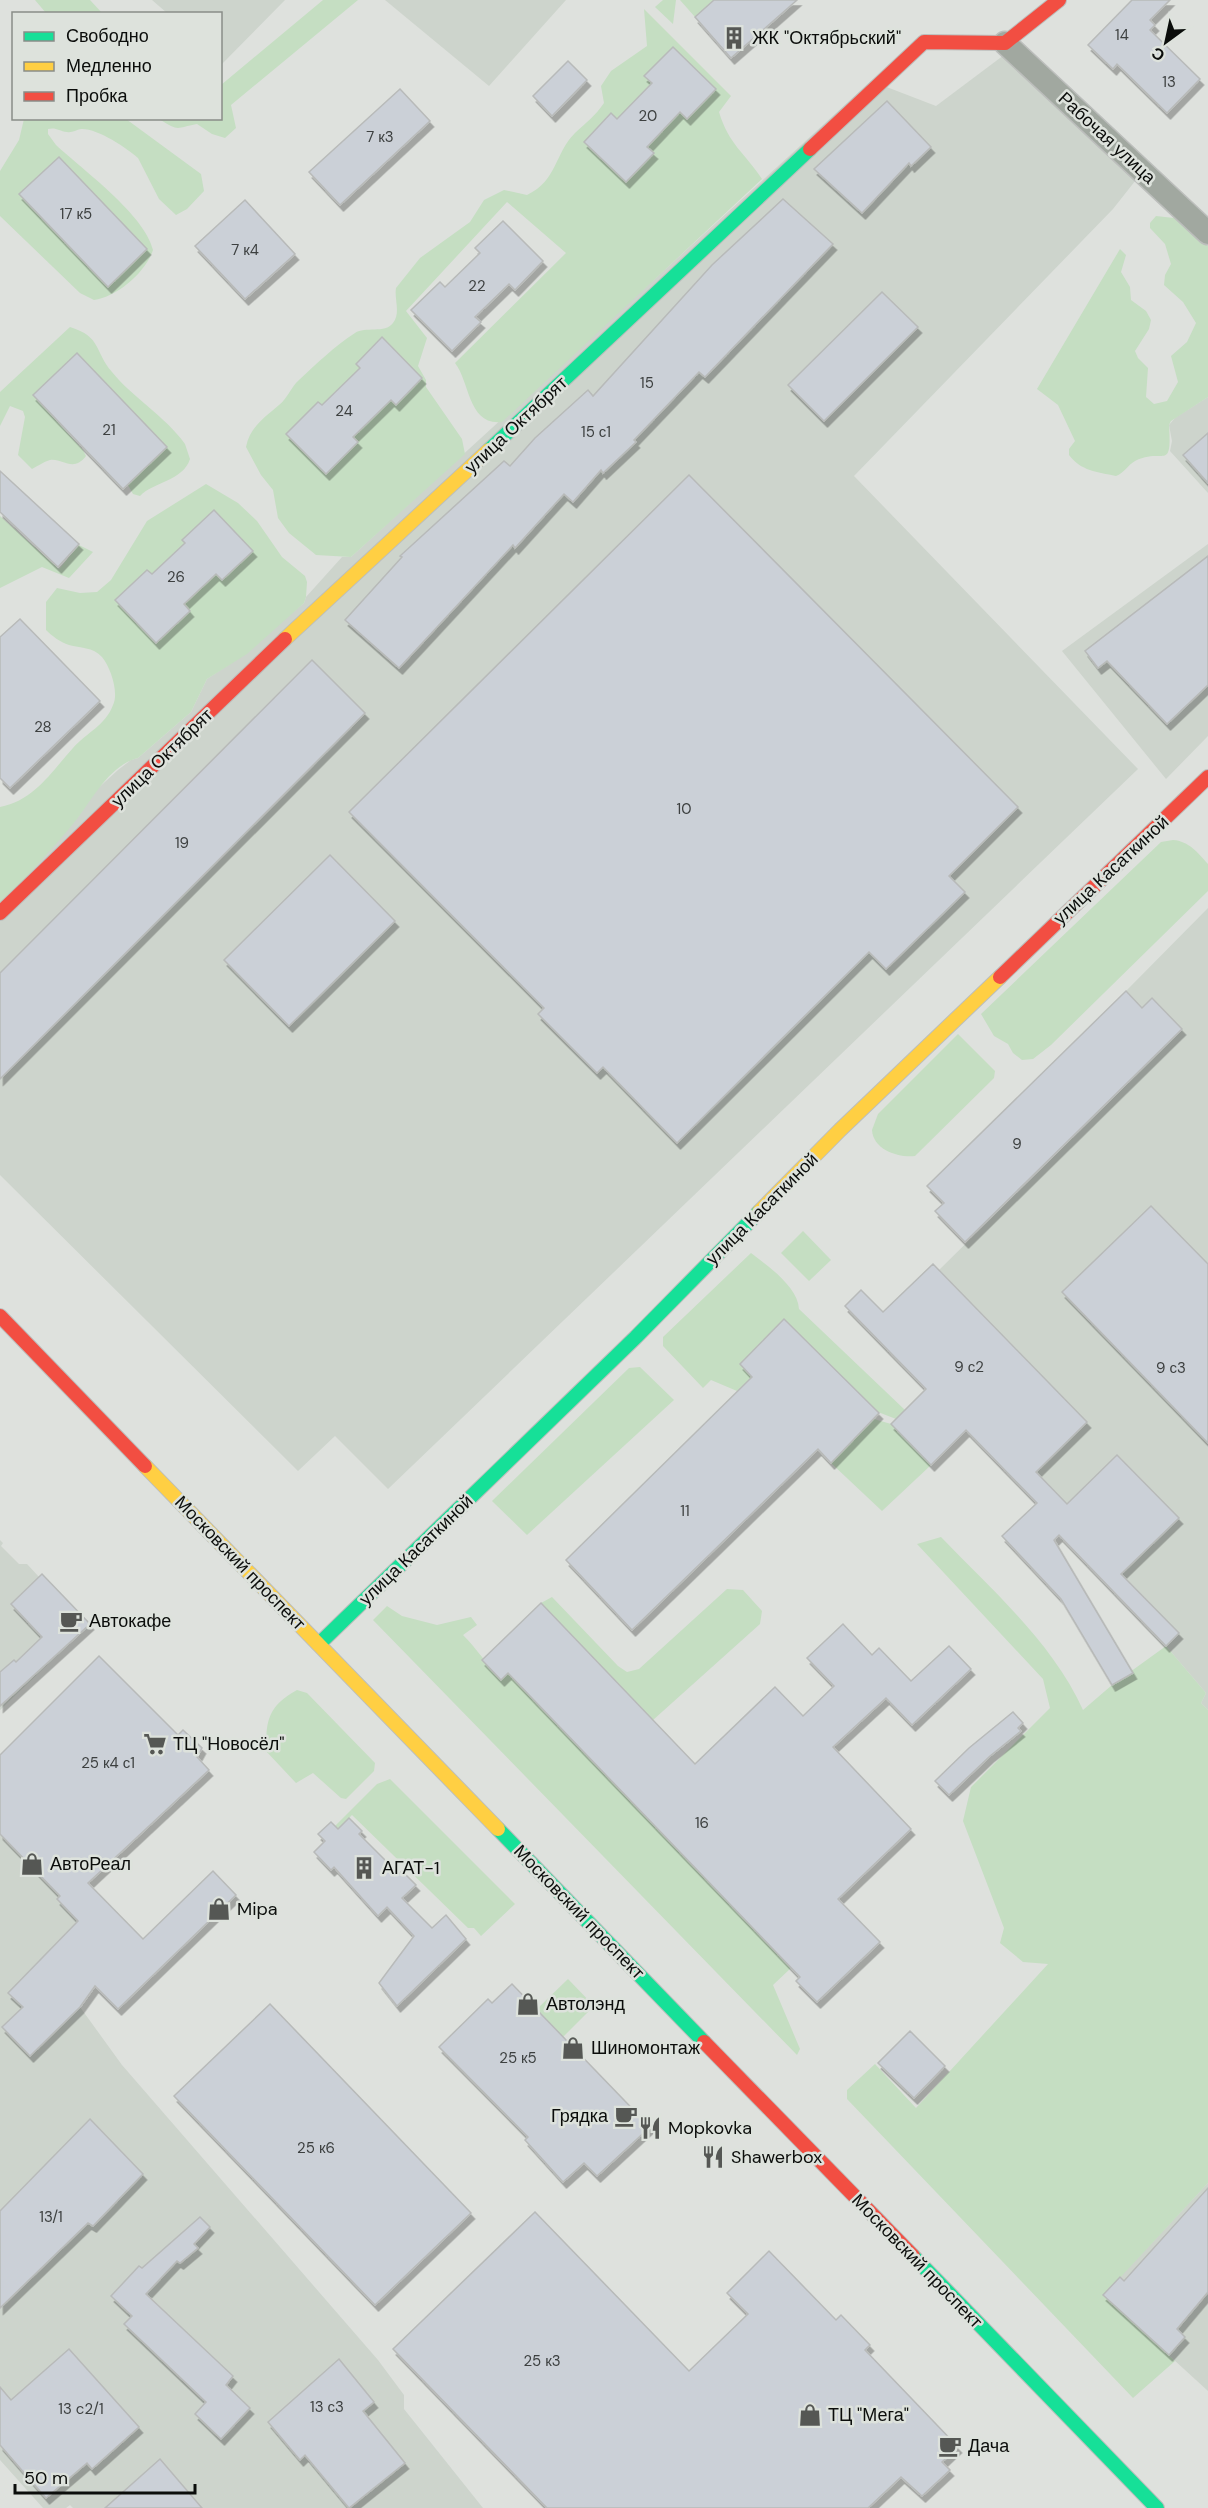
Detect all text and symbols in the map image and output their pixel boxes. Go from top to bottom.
legend [12,12,222,120]
north arrow [1136,12,1196,72]
text: Свободно [66,24,149,48]
building icon: ЖК "Октябрьский" [721,25,747,51]
house number: 14 [1115,25,1129,45]
place label: ЖК "Октябрьский" [752,26,901,50]
text: С [1147,42,1169,66]
text: Медленно [66,54,152,78]
house number: 13 [1162,72,1176,92]
text: Пробка [66,84,129,108]
street label: Рабочая улица [1053,87,1162,190]
house number: 20 [639,106,657,126]
house number: 7 к3 [366,127,394,147]
house number: 17 к5 [60,204,92,224]
house number: 7 к4 [231,240,259,260]
house number: 22 [468,276,486,296]
street label: улица Октябрят [459,371,573,479]
house number: 15 [640,373,654,393]
house number: 24 [335,401,353,421]
house number: 21 [102,420,116,440]
house number: 15 с1 [581,422,611,442]
house number: 26 [167,567,185,587]
street label: улица Октябрят [106,703,218,813]
house number: 28 [34,717,52,737]
house number: 10 [677,799,691,819]
street label: улица Касаткиной [1048,810,1174,930]
house number: 19 [175,833,189,853]
house number: 9 [1012,1134,1022,1154]
street label: улица Касаткиной [701,1148,823,1270]
house number: 9 с2 [954,1357,984,1377]
house number: 9 с3 [1156,1358,1186,1378]
street label: улица Касаткиной [354,1489,478,1611]
street label: Московский проспект [169,1491,311,1635]
house number: 11 [680,1501,690,1521]
cafe icon: Автокафе [58,1608,84,1634]
place label: Автокафе [89,1609,171,1633]
supermarket icon: ТЦ "Новосёл" [142,1731,168,1757]
place label: ТЦ "Новосёл" [173,1732,284,1756]
house number: 25 к4 с1 [81,1753,135,1773]
house number: 16 [695,1813,709,1833]
street label: Московский проспект [508,1840,650,1984]
shop icon: АвтоРеал [19,1851,45,1877]
place label: АвтоРеал [50,1852,131,1876]
building icon: АГАТ-1 [351,1855,377,1881]
place label: АГАТ-1 [382,1856,440,1880]
shop icon: Mipa [206,1896,232,1922]
place label: Mipa [237,1897,278,1921]
shop icon: Автолэнд [515,1991,541,2017]
place label: Автолэнд [546,1992,625,2016]
shop icon: Шиномонтаж [560,2035,586,2061]
place label: Шиномонтаж [591,2036,700,2060]
house number: 25 к5 [499,2048,537,2068]
cafe icon: Грядка [613,2103,639,2129]
place label: Грядка [551,2104,609,2128]
restaurant icon: Mopkovka [637,2115,663,2141]
place label: Mopkovka [668,2116,752,2140]
house number: 25 к6 [297,2138,335,2158]
restaurant icon: Shawerbox [700,2144,726,2170]
place label: Shawerbox [731,2145,822,2169]
street label: Московский проспект [846,2189,988,2333]
house number: 13/1 [39,2207,63,2227]
house number: 25 к3 [523,2351,561,2371]
house number: 13 с3 [310,2397,344,2417]
house number: 13 c2/1 [58,2399,104,2419]
shop icon: ТЦ "Мега" [797,2402,823,2428]
place label: ТЦ "Мега" [828,2403,909,2427]
cafe icon: Дача [937,2433,963,2459]
place label: Дача [968,2434,1010,2458]
scale bar [15,2457,195,2495]
text: 50 m [24,2466,68,2490]

